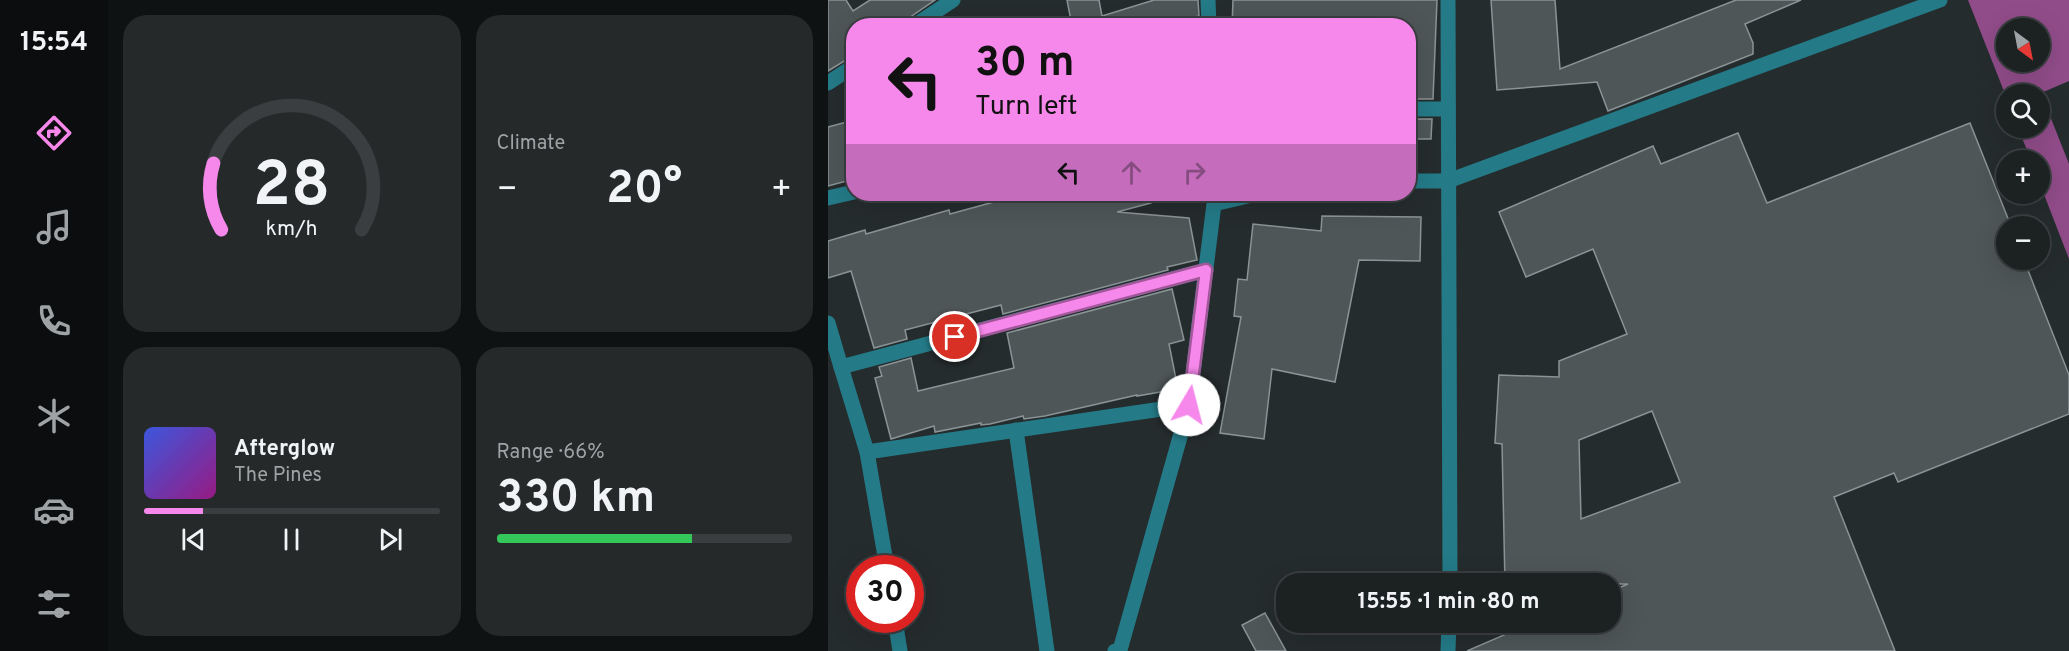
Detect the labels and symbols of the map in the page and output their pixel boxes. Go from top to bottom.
north arrow [1996,18,2050,72]
pin [929,311,980,362]
position arrow [1157,373,1221,437]
speed limit sign: 30 [846,555,924,633]

